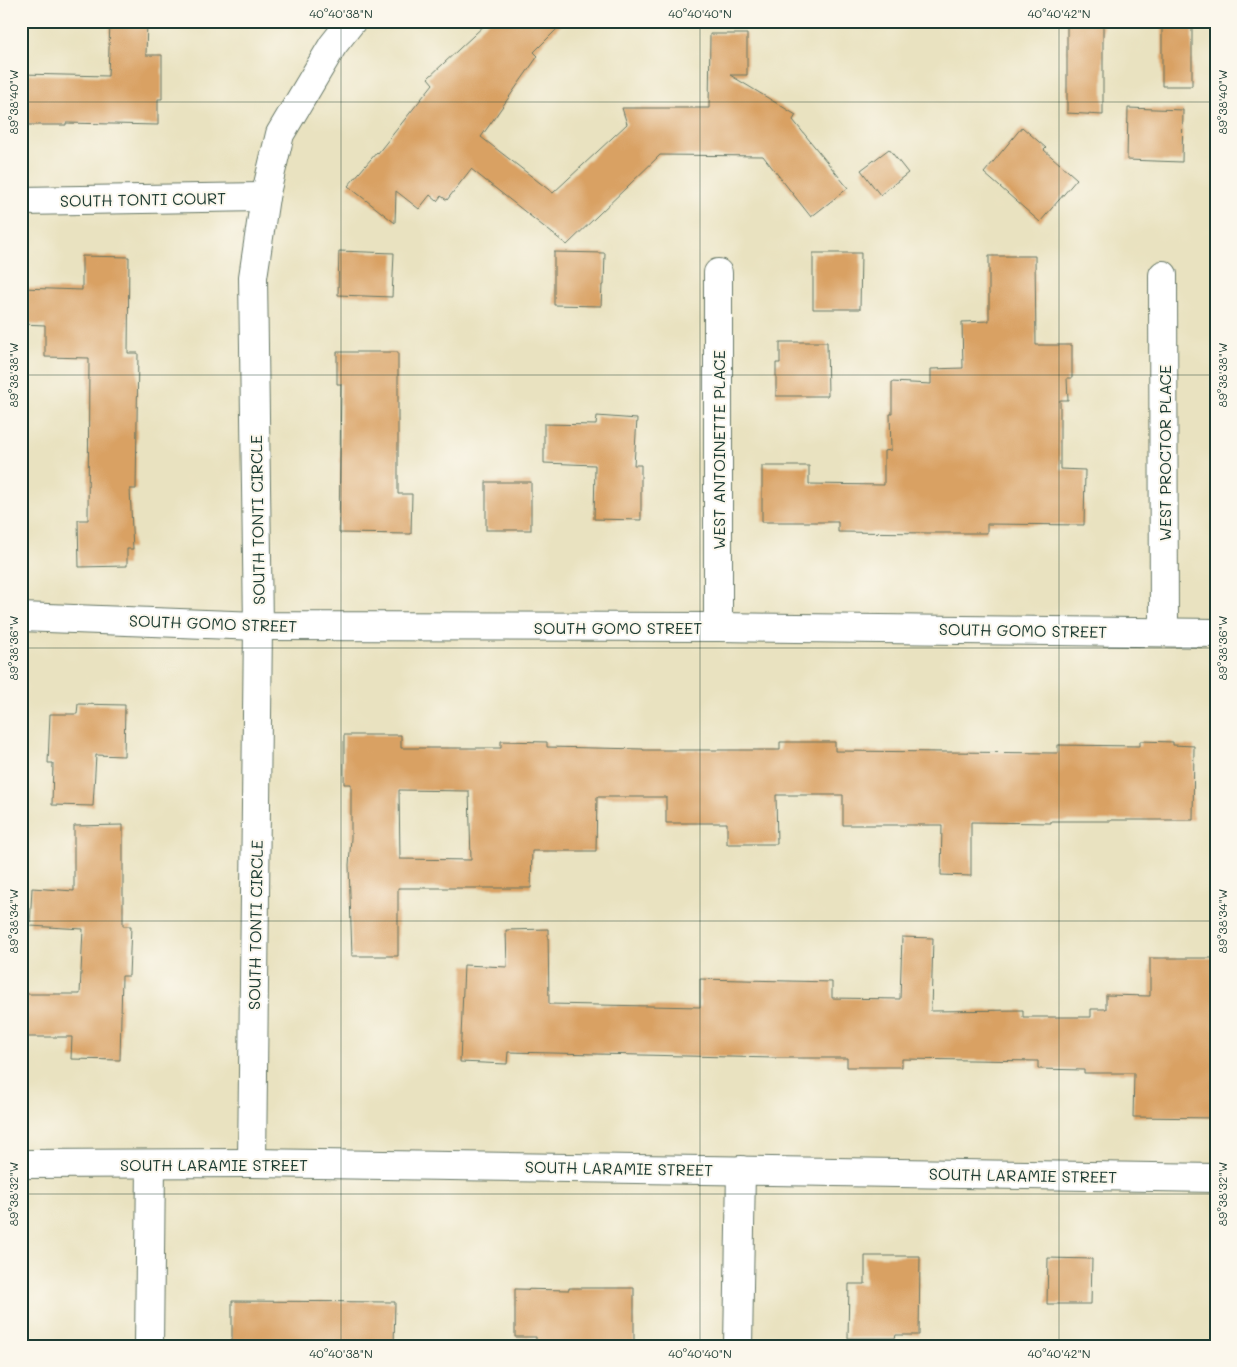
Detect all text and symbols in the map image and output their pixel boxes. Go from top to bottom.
text: 40°40'38"N [309,5,373,21]
text: 40°40'40"N [668,5,732,21]
text: 40°40'42"N [1028,5,1091,21]
text: 89°38'40"W [5,69,21,135]
text: 89°38'40"W [1214,69,1230,135]
street label: SOUTH TONTI COURT [60,187,226,211]
text: 89°38'38"W [5,343,21,407]
text: 89°38'38"W [1214,343,1230,407]
street label: WEST ANTOINETTE PLACE [708,350,729,550]
street label: WEST PROCTOR PLACE [1154,365,1175,541]
street label: SOUTH TONTI CIRCLE [245,435,269,605]
street label: SOUTH GOMO STREET [129,610,298,636]
text: 89°38'36"W [5,616,21,680]
text: 89°38'36"W [1214,616,1230,680]
street label: SOUTH GOMO STREET [534,617,702,638]
street label: SOUTH GOMO STREET [939,618,1107,642]
street label: SOUTH TONTI CIRCLE [243,840,267,1010]
text: 89°38'34"W [5,889,21,953]
text: 89°38'34"W [1214,889,1230,953]
street label: SOUTH LARAMIE STREET [120,1154,308,1175]
street label: SOUTH LARAMIE STREET [525,1156,713,1180]
text: 89°38'32"W [5,1162,21,1226]
text: 89°38'32"W [1214,1162,1230,1226]
street label: SOUTH LARAMIE STREET [929,1163,1117,1187]
text: 40°40'38"N [309,1345,373,1361]
text: 40°40'40"N [668,1345,732,1361]
text: 40°40'42"N [1028,1345,1091,1361]

